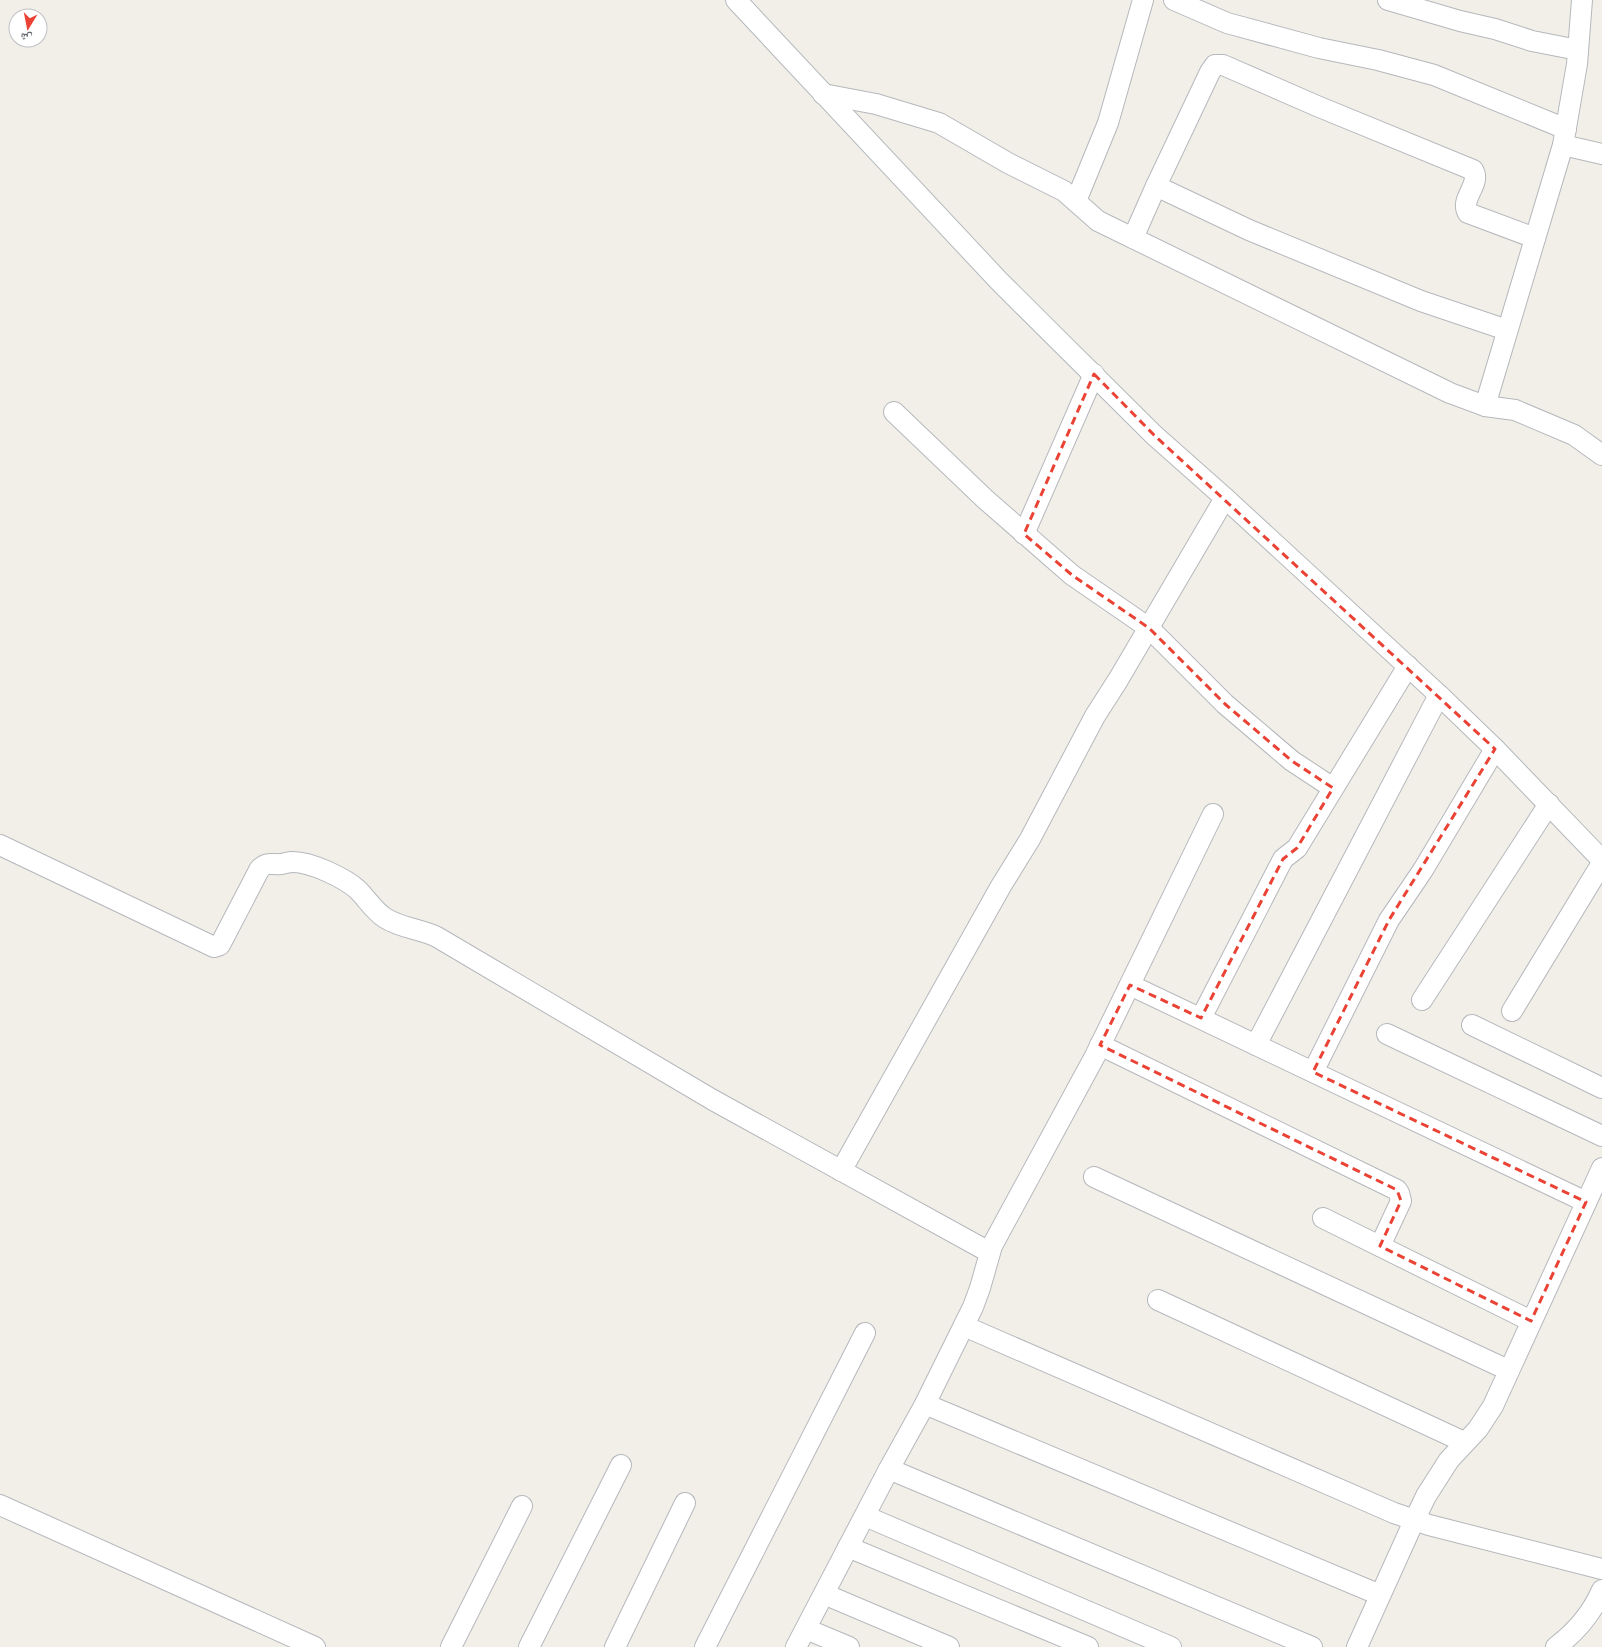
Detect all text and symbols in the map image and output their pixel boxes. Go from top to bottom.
north arrow [8,8,48,48]
text: ش [19,29,33,45]

